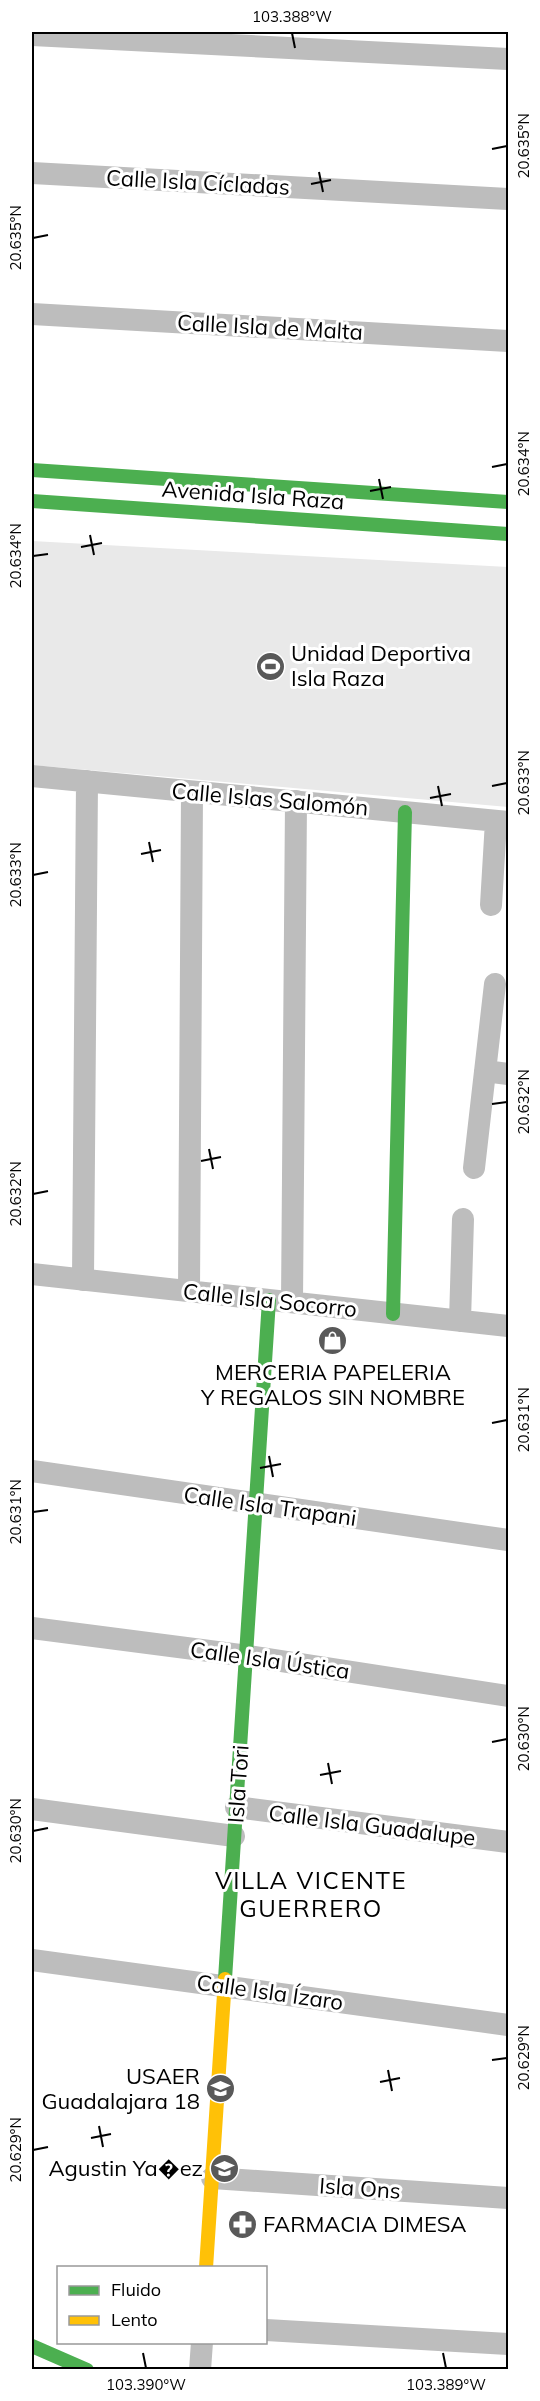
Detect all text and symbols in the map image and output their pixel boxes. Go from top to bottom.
text: 103.388°W [252,7,332,26]
text: 20.635°N [514,113,533,179]
street label: Calle Isla Cícladas [106,163,290,201]
text: 20.635°N [6,205,25,271]
street label: Calle Isla de Malta [176,308,364,346]
text: 20.634°N [514,431,533,497]
street label: Avenida Isla Raza [161,475,345,515]
text: 20.634°N [6,523,25,589]
place label: Unidad Deportiva Isla Raza [291,639,471,692]
sports icon: Unidad Deportiva Isla Raza [254,650,286,682]
text: 20.633°N [514,750,533,816]
street label: Calle Islas Salomón [171,776,369,822]
text: 20.633°N [6,842,25,908]
text: 20.632°N [514,1069,533,1135]
text: 20.632°N [6,1161,25,1227]
street label: Calle Isla Socorro [182,1277,358,1323]
shop icon: MERCERIA PAPELERIA Y REGALOS SIN NOMBRE [317,1324,349,1356]
place label: MERCERIA PAPELERIA Y REGALOS SIN NOMBRE [200,1358,465,1411]
text: 20.631°N [514,1387,533,1453]
text: 20.631°N [6,1479,25,1545]
street label: Calle Isla Trapani [182,1480,358,1532]
street label: Calle Isla Ústica [189,1635,351,1685]
text: 20.630°N [514,1706,533,1772]
street label: Isla Tori [221,1744,255,1824]
text: 20.630°N [6,1798,25,1864]
street label: Calle Isla Guadalupe [267,1798,477,1852]
district label: VILLA VICENTE GUERRERO [215,1865,407,1923]
street label: Calle Isla Ízaro [195,1968,345,2016]
text: 20.629°N [514,2025,533,2091]
place label: USAER Guadalajara 18 [42,2062,200,2115]
school or university icon: USAER Guadalajara 18 [205,2073,237,2105]
text: 20.629°N [6,2117,25,2183]
school or university icon: Agustin Ya�ez [208,2152,240,2184]
place label: Agustin Ya�ez [48,2154,203,2182]
street label: Isla Ons [318,2171,402,2205]
pharmacy icon: FARMACIA DIMESA [226,2208,258,2240]
place label: FARMACIA DIMESA [263,2210,466,2238]
legend [57,2266,267,2344]
text: Fluido [111,2278,161,2301]
text: Lento [111,2308,158,2331]
text: 103.390°W [106,2375,186,2394]
text: 103.389°W [406,2375,486,2394]

